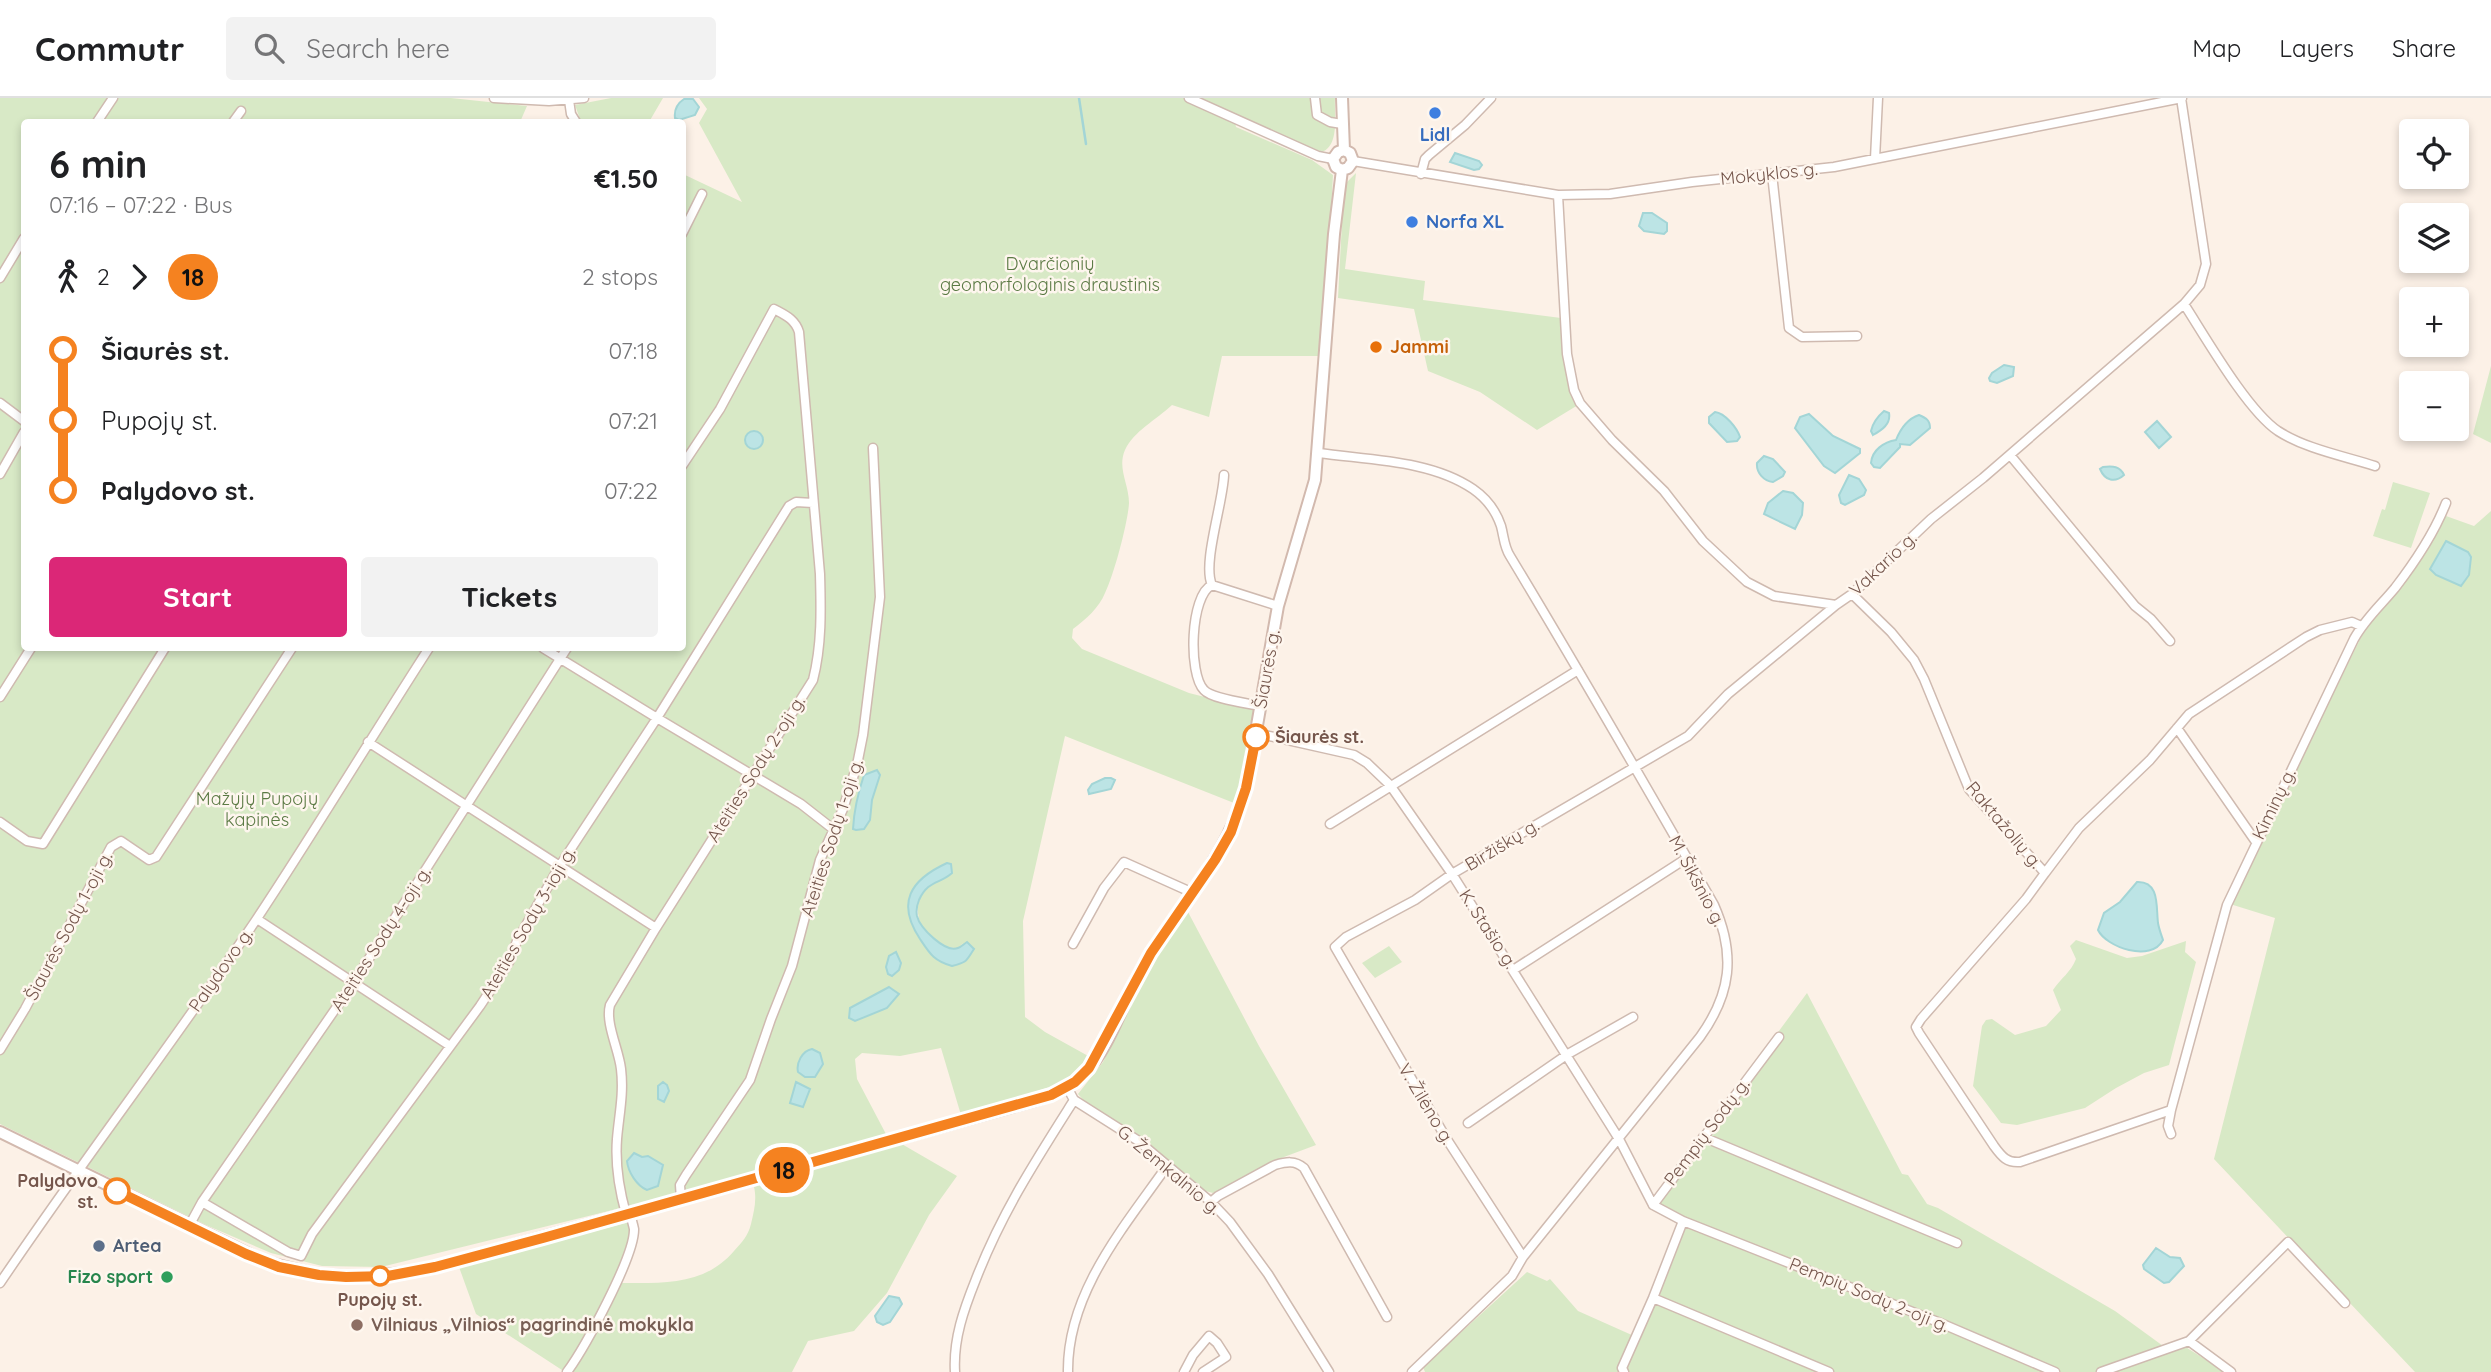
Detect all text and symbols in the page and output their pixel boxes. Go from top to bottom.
search box [226,17,716,80]
text: Commutr [35,28,184,69]
icon: search [250,29,288,67]
text: Search here [306,32,450,65]
text: Map [2192,33,2241,63]
text: Layers [2279,33,2354,63]
text: Share [2392,33,2456,63]
marker: Lidl [1427,105,1443,121]
map controls [2399,119,2469,441]
button: locate [2399,119,2469,189]
place label: Lidl [1420,123,1450,146]
text: 6 min [49,140,147,188]
street label: Mokyklos g. [1719,157,1819,190]
text: €1.50 [594,162,658,195]
text: 07:16 – 07:22 · Bus [49,190,233,219]
button: layers [2399,203,2469,273]
place label: Norfa XL [1426,210,1504,233]
marker: Norfa XL [1404,214,1420,230]
park label: Dvarčionių geomorfologinis draustinis [940,252,1160,296]
icon: walk [49,258,87,296]
icon: forward [120,258,158,296]
text: 2 [97,262,110,291]
text: 18 [182,262,204,292]
text: 2 stops [582,262,658,291]
button: + [2399,287,2469,357]
text: Šiaurės st. [101,334,230,367]
place label: Jammi [1390,335,1449,358]
text: 07:18 [609,336,658,365]
marker: Jammi [1368,339,1384,355]
button: − [2399,371,2469,441]
text: Pupojų st. [101,404,217,437]
text: 07:21 [608,406,658,435]
text: Palydovo st. [101,474,255,507]
text: 07:22 [604,476,658,505]
street label: Vakario g. [1844,527,1921,601]
button: Start [49,557,347,637]
button: Tickets [361,557,658,637]
street label: Šiaurės g. [1248,628,1285,710]
street label: Ateities Sodų 2-oji g. [701,691,810,846]
marker: Šiaurės st. [1243,724,1269,750]
place label: Šiaurės st. [1275,725,1364,748]
street label: Ateities Sodų 1-oji g. [795,756,868,920]
street label: Kiminų g. [2246,764,2301,843]
street label: Raktažolių g. [1961,776,2048,873]
park label: Mažųjų Pupojų kapinės [196,787,318,831]
street label: Biržiškų g. [1460,813,1543,876]
street label: M. Šikšnio g. [1664,831,1731,930]
street label: Ateities Sodų 3-ioji g. [475,843,580,1003]
street label: Šiaurės Sodų 1-oji g. [20,848,117,1004]
street label: Ateities Sodų 4-oji g. [325,862,436,1015]
street label: K. Stašio g. [1454,885,1523,973]
street label: Palydovo g. [183,923,258,1016]
street label: V. Žilėno g. [1393,1059,1460,1148]
street label: Pempių Sodų g. [1659,1073,1755,1190]
street label: G. Žemkalnio g. [1113,1120,1226,1220]
line badge: 18 [752,1147,816,1193]
text: 18 [773,1155,795,1185]
place label: Palydovo st. [17,1169,98,1213]
marker: Palydovo st. [104,1178,130,1204]
place label: Artea [113,1234,162,1257]
marker: Artea [91,1238,107,1254]
street label: Pempių Sodų 2-oji g. [1786,1252,1952,1337]
place label: Fizo sport [67,1265,153,1288]
marker: Pupojų st. [370,1266,390,1286]
marker: Fizo sport [159,1269,175,1285]
place label: Pupojų st. [338,1288,422,1311]
place label: Vilniaus „Vilnios“ pagrindinė mokykla [371,1313,694,1336]
marker: Vilniaus „Vilnios“ pagrindinė mokykla [349,1317,365,1333]

